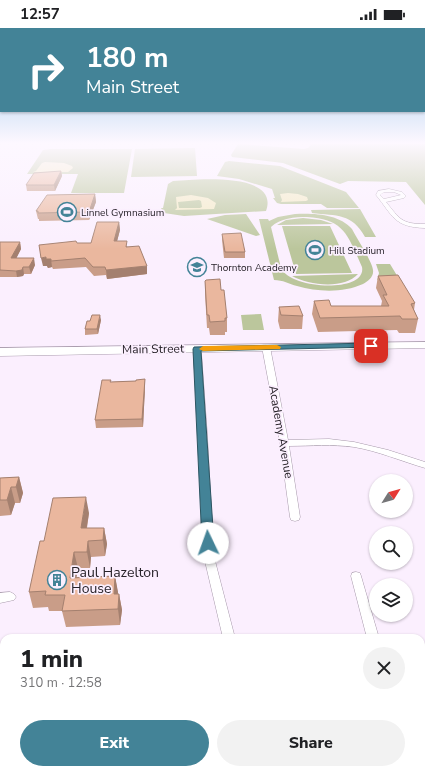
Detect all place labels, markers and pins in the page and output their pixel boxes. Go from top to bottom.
sports icon: Linnel Gymnasium [56,201,78,223]
place label: Linnel Gymnasium [81,206,164,220]
sports icon: Hill Stadium [304,239,326,261]
place label: Hill Stadium [329,244,385,258]
school or university icon: Thornton Academy [186,256,208,278]
place label: Thornton Academy [211,261,298,275]
pin [354,329,388,363]
place label: Paul Hazelton House [71,563,159,598]
building icon: Paul Hazelton House [46,569,68,591]

